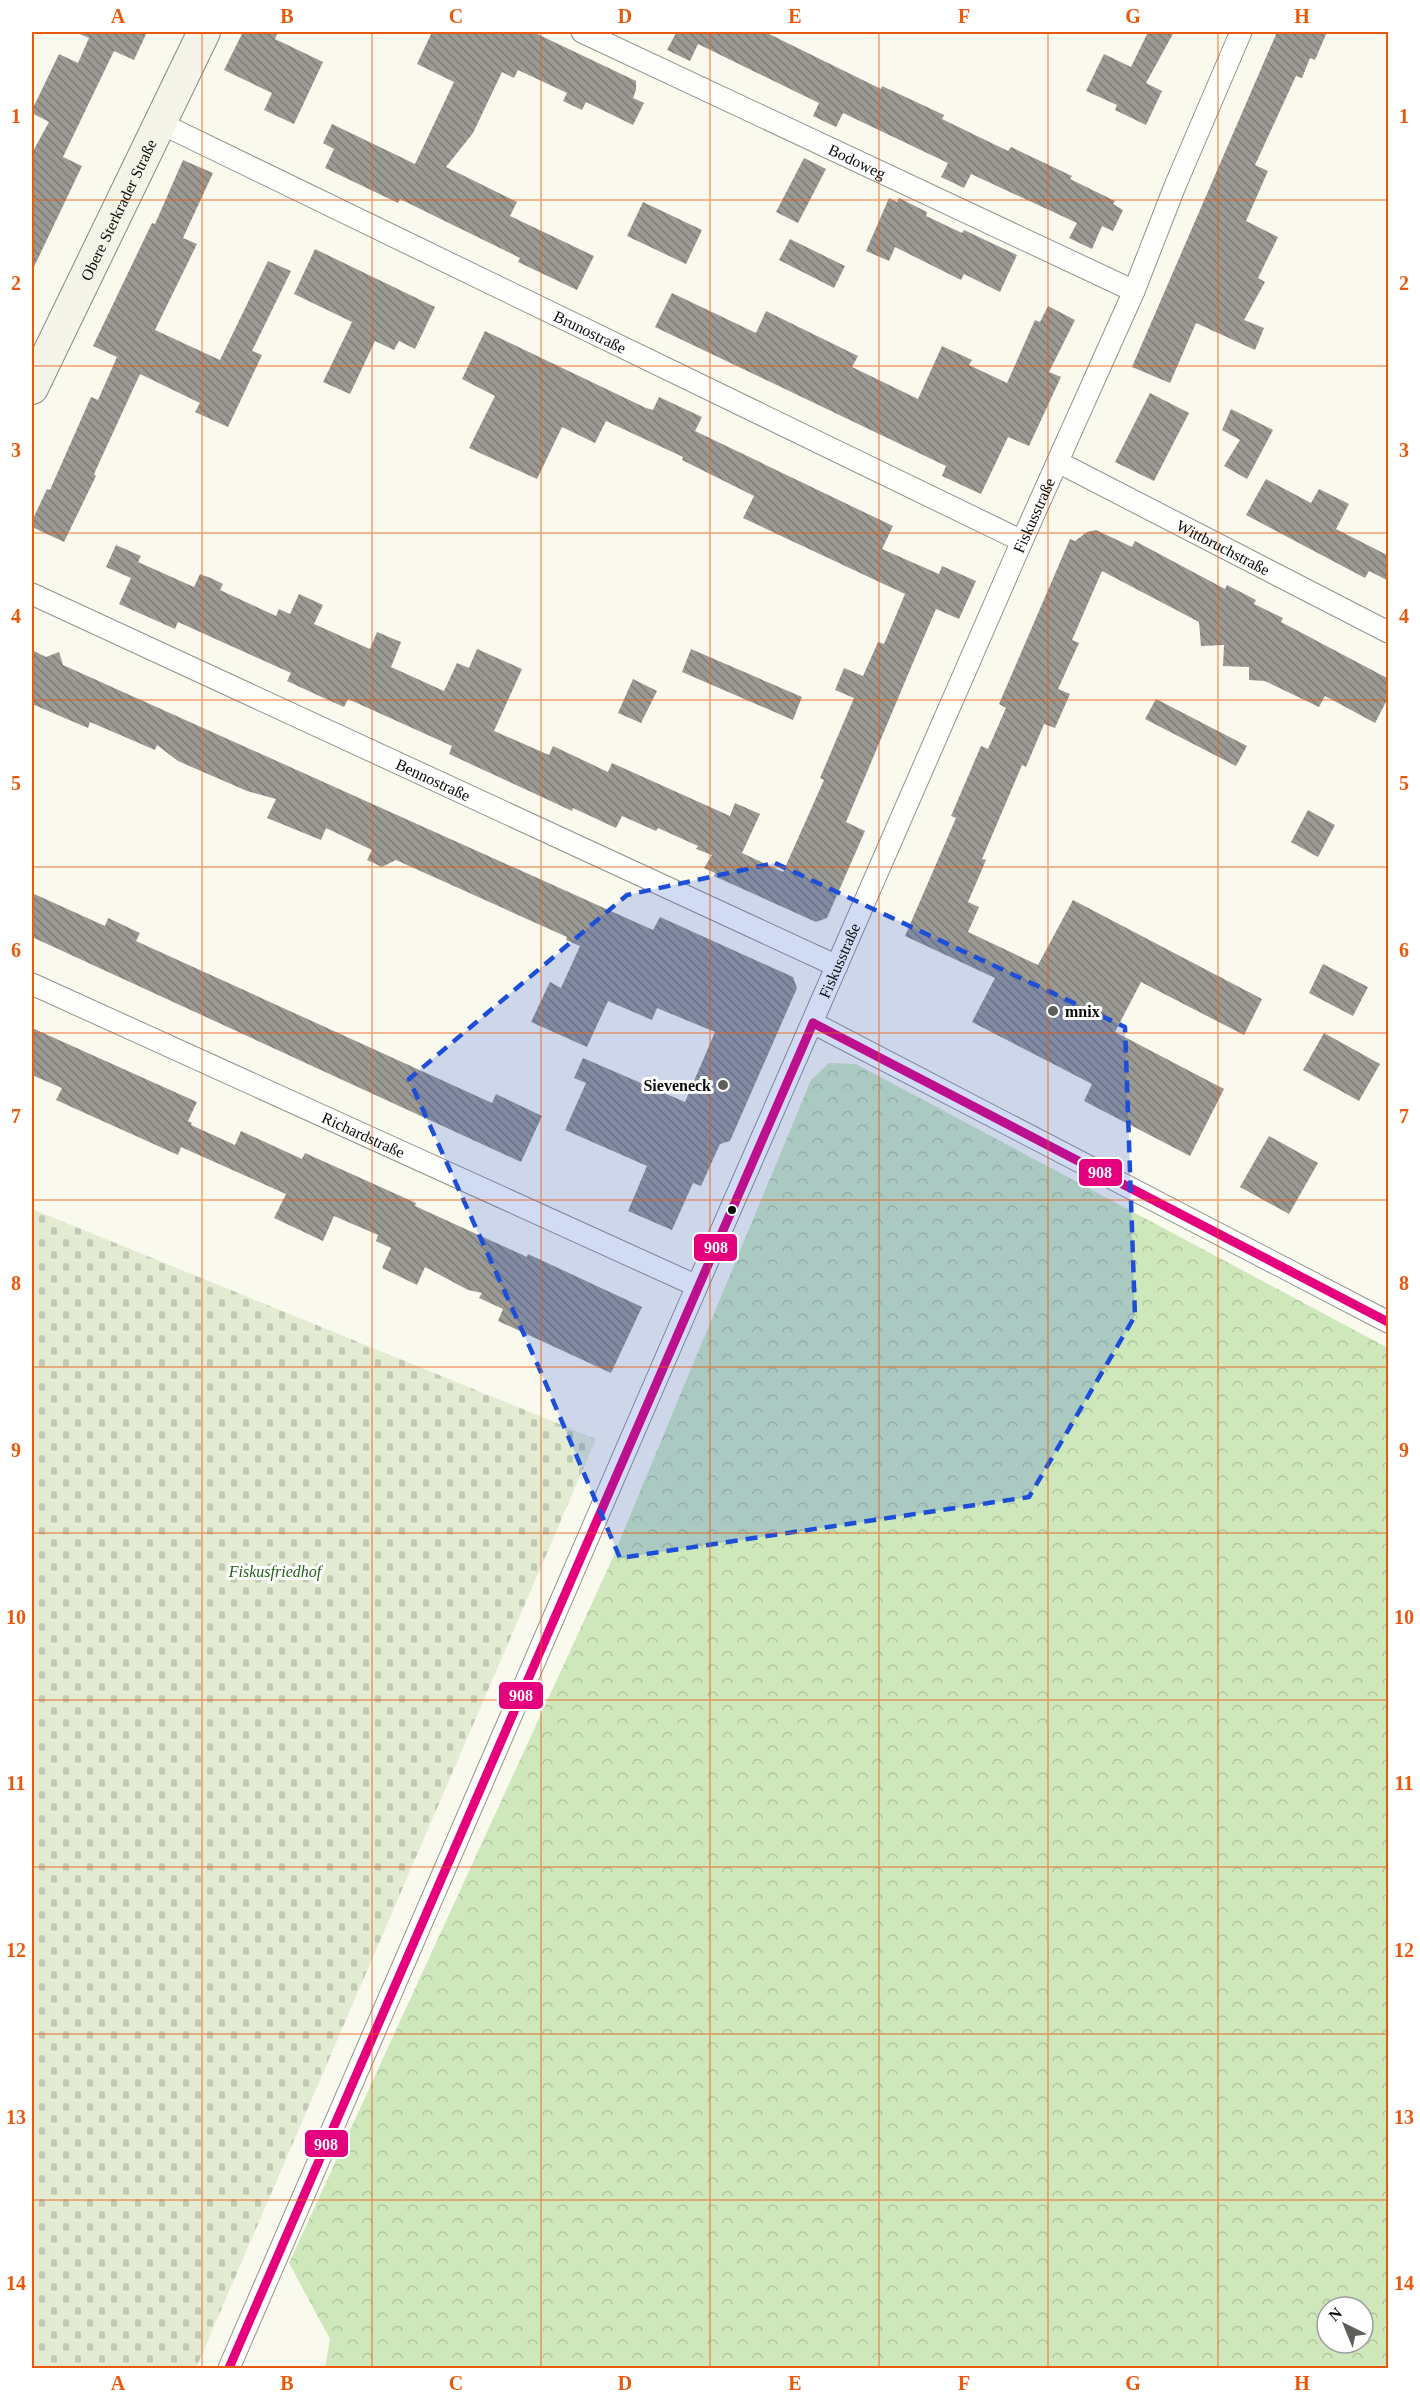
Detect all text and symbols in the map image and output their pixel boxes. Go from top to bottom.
text: A [111,5,126,27]
text: B [280,5,294,27]
text: C [449,5,463,27]
text: D [618,5,632,27]
text: E [788,5,802,27]
text: F [958,5,970,27]
text: G [1125,5,1141,27]
text: H [1294,5,1310,27]
text: 1 [11,105,21,127]
text: 1 [1399,105,1409,127]
street label: Obere Sterkrader Straße [77,136,159,283]
street label: Bodoweg [826,140,889,183]
text: 2 [11,272,21,294]
text: 2 [1399,272,1409,294]
street label: Brunostraße [551,307,629,356]
text: 3 [11,439,21,461]
text: 3 [1399,439,1409,461]
street label: Fiskusstraße [1010,475,1058,555]
street label: Wittbruchstraße [1174,516,1273,578]
text: 4 [11,605,21,627]
text: 4 [1399,605,1409,627]
street label: Bennostraße [393,755,473,804]
text: 5 [11,772,21,794]
text: 5 [1399,772,1409,794]
street label: Fiskusstraße [815,920,863,1001]
text: 6 [11,939,21,961]
text: 6 [1399,939,1409,961]
place label: mnix [1065,1003,1100,1020]
marker: mnix [1046,1004,1060,1018]
place label: Sieveneck [643,1077,711,1094]
marker: Sieveneck [716,1078,730,1092]
text: 7 [11,1105,21,1127]
text: 7 [1399,1105,1409,1127]
street label: Richardstraße [319,1108,407,1161]
line badge: 908 [1078,1158,1123,1187]
text: 908 [1088,1164,1112,1181]
unlabelled marker [726,1204,738,1216]
line badge: 908 [693,1233,738,1262]
text: 908 [704,1239,728,1256]
text: 8 [11,1272,21,1294]
text: 8 [1399,1272,1409,1294]
text: 9 [11,1439,21,1461]
text: 9 [1399,1439,1409,1461]
park label: Fiskusfriedhof [228,1563,324,1581]
text: 10 [6,1606,26,1628]
text: 10 [1394,1606,1414,1628]
line badge: 908 [498,1681,544,1710]
text: 908 [509,1687,533,1704]
text: 11 [7,1772,25,1794]
text: 11 [1395,1772,1413,1794]
text: 12 [6,1939,26,1961]
text: 12 [1394,1939,1414,1961]
text: 13 [6,2106,26,2128]
text: 13 [1394,2106,1414,2128]
line badge: 908 [304,2129,349,2158]
text: 908 [314,2136,338,2153]
text: 14 [6,2272,26,2294]
text: 14 [1394,2272,1414,2294]
north arrow [1315,2295,1375,2355]
text: N [1325,2304,1345,2325]
text: A [111,2372,126,2394]
text: B [280,2372,294,2394]
text: C [449,2372,463,2394]
text: D [618,2372,632,2394]
text: E [788,2372,802,2394]
text: F [958,2372,970,2394]
text: G [1125,2372,1141,2394]
text: H [1294,2372,1310,2394]

